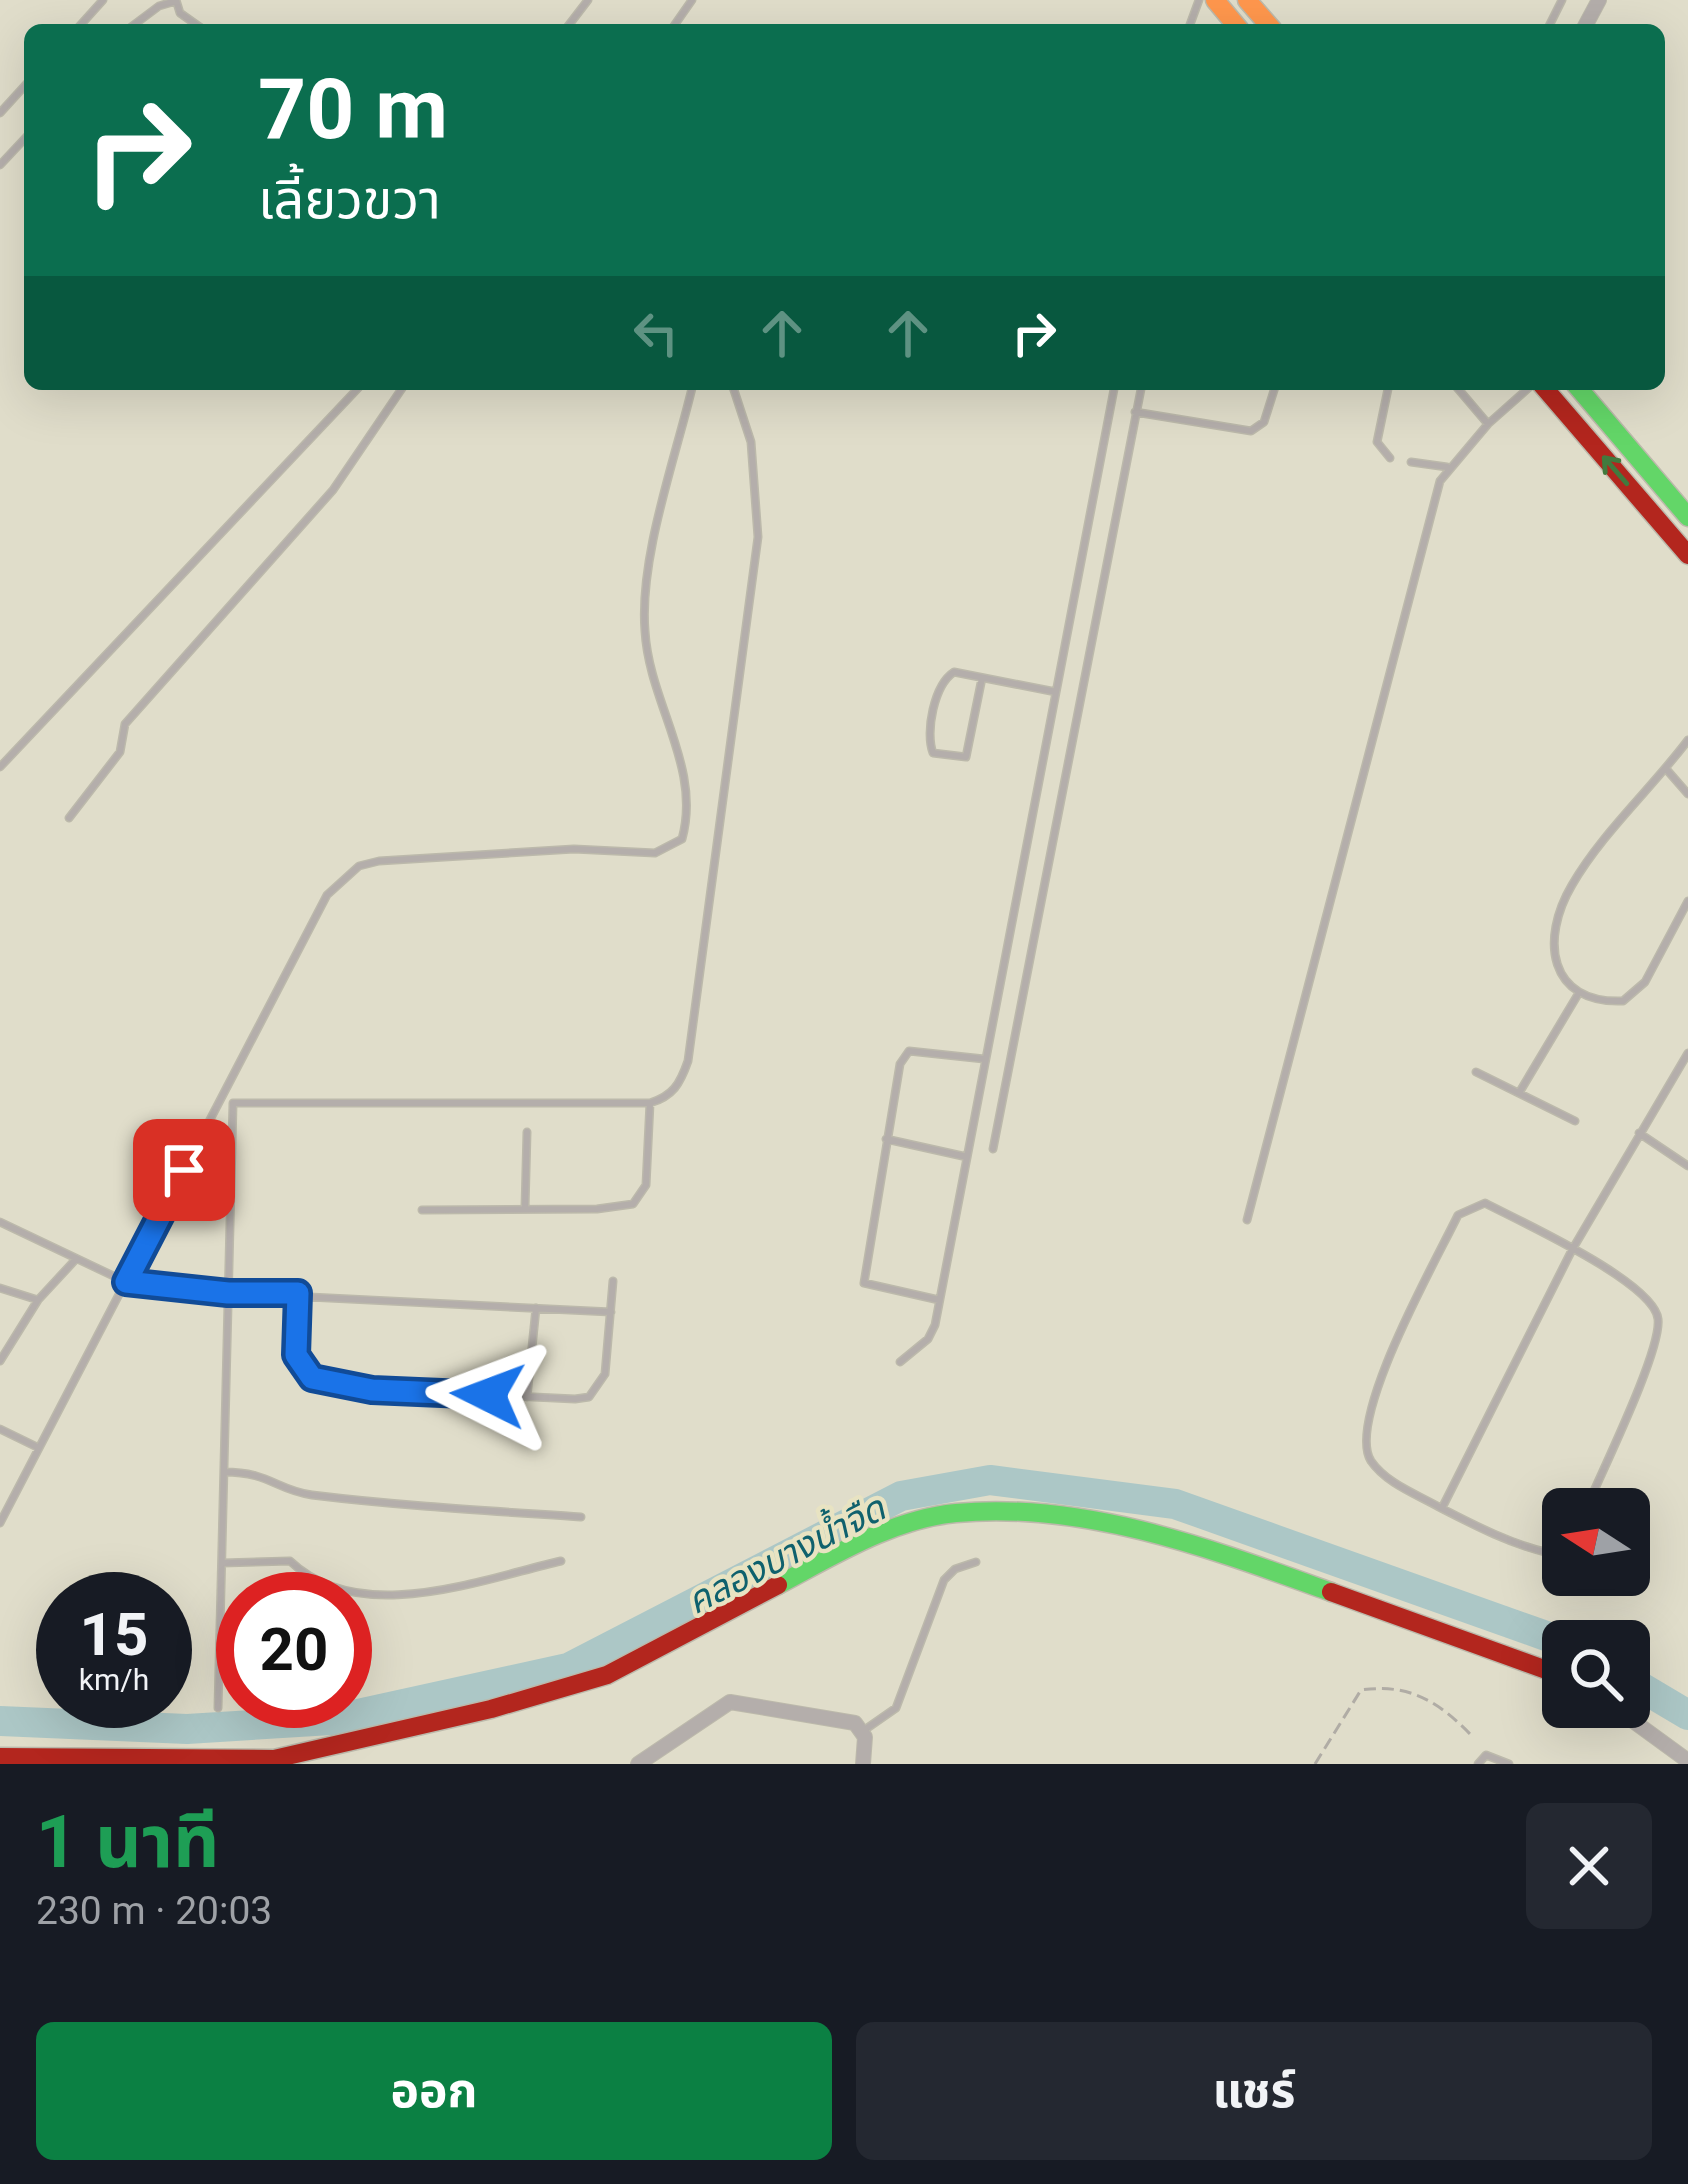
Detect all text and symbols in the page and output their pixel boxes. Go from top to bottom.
text: 70 m [258,60,448,159]
icon: right [60,72,216,228]
text: เลี้ยวขวา [258,168,441,231]
icon: left [623,300,689,366]
icon: ahead [749,300,815,366]
icon: ahead [875,300,941,366]
icon: right [1001,300,1067,366]
one-way arrow [1601,455,1629,486]
pin [133,1119,235,1221]
icon: arrive [151,1137,217,1203]
position arrow [425,1332,551,1458]
water label: คลองบางน้ำจืด [678,1483,894,1623]
north arrow [1542,1488,1650,1596]
map controls [1542,1488,1650,1728]
speed limit sign: 20 [216,1572,372,1728]
text: 15 [80,1599,148,1670]
button: search [1542,1620,1650,1728]
text: km/h [79,1662,149,1697]
text: 1 นาที [36,1800,219,1885]
button: close [1526,1803,1652,1929]
text: 230 m · 20:03 [36,1888,272,1934]
button: ออก [36,2022,832,2160]
button: แชร์ [856,2022,1652,2160]

